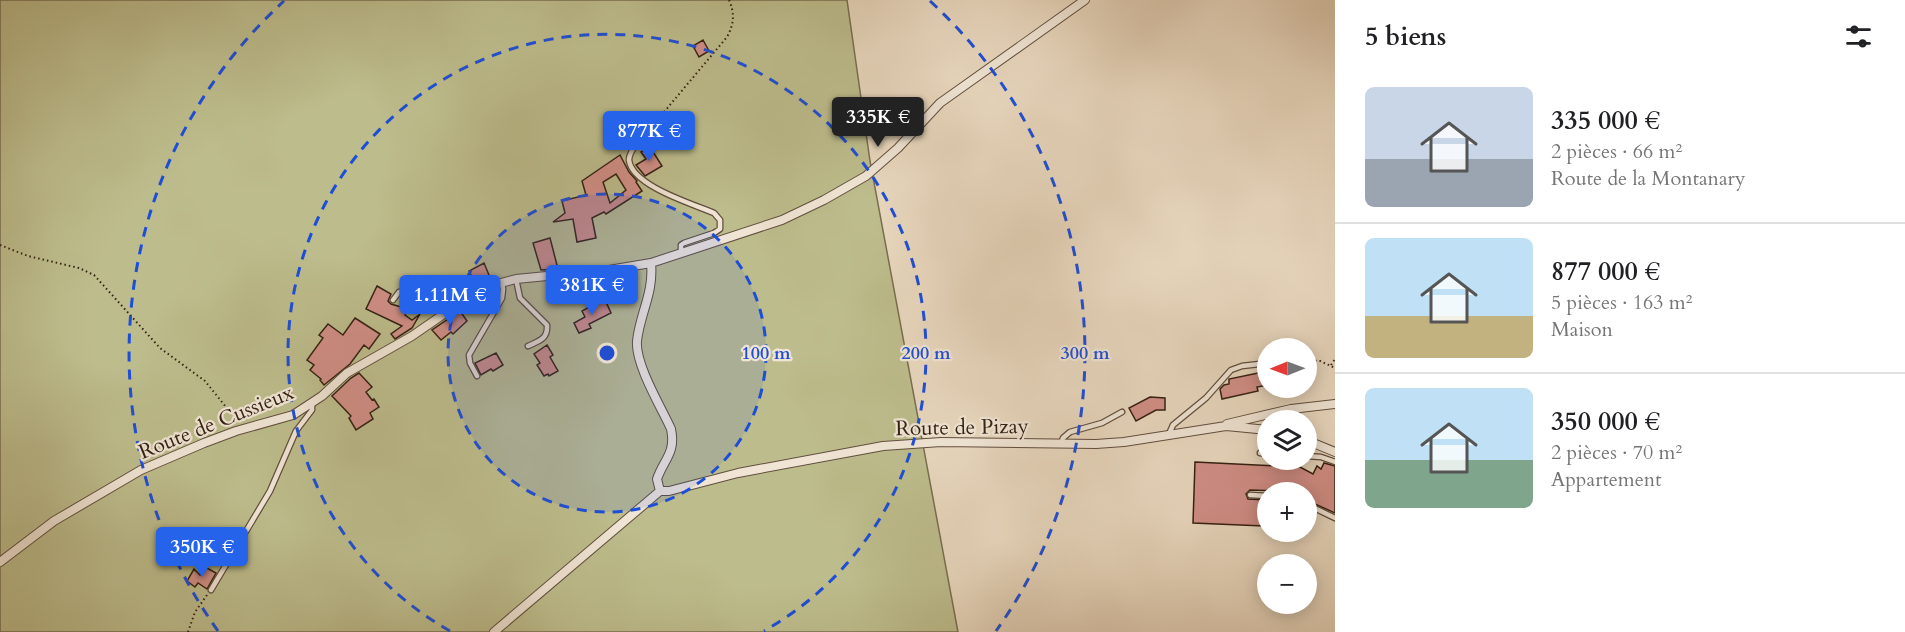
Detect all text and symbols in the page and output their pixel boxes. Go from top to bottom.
text: 5 biens [1365,19,1446,54]
icon: filters [1842,20,1875,53]
pin: 335K € [829,97,927,148]
text: 335K € [846,103,910,130]
text: 335 000 € [1551,103,1660,138]
pin: 877K € [600,111,698,162]
icon: home [1413,111,1485,183]
text: 877K € [617,117,681,144]
text: 2 pièces · 66 m² [1551,138,1682,165]
text: Route de la Montanary [1551,165,1745,192]
text: 877 000 € [1551,254,1660,289]
icon: home [1413,262,1485,334]
pin: 381K € [543,265,641,316]
text: 381K € [560,271,624,298]
pin: 1.11M € [395,275,505,326]
text: 1.11M € [413,281,487,308]
text: 5 pièces · 163 m² [1551,289,1692,316]
text: Maison [1551,316,1613,343]
north arrow [1257,338,1317,398]
map controls [1257,338,1317,614]
text: 100 m [741,341,791,366]
text: 200 m [901,341,951,366]
text: 300 m [1060,341,1110,366]
centre of rings [597,343,617,363]
street label: Route de Cussieux [134,378,298,467]
text: 350 000 € [1551,404,1660,439]
button: layers [1257,410,1317,470]
street label: Route de Pizay [895,412,1029,443]
icon: home [1413,412,1485,484]
text: 2 pièces · 70 m² [1551,439,1682,466]
text: Appartement [1551,466,1662,493]
button: + [1257,482,1317,542]
pin: 350K € [153,527,251,578]
text: 350K € [170,533,234,560]
button: − [1257,554,1317,614]

